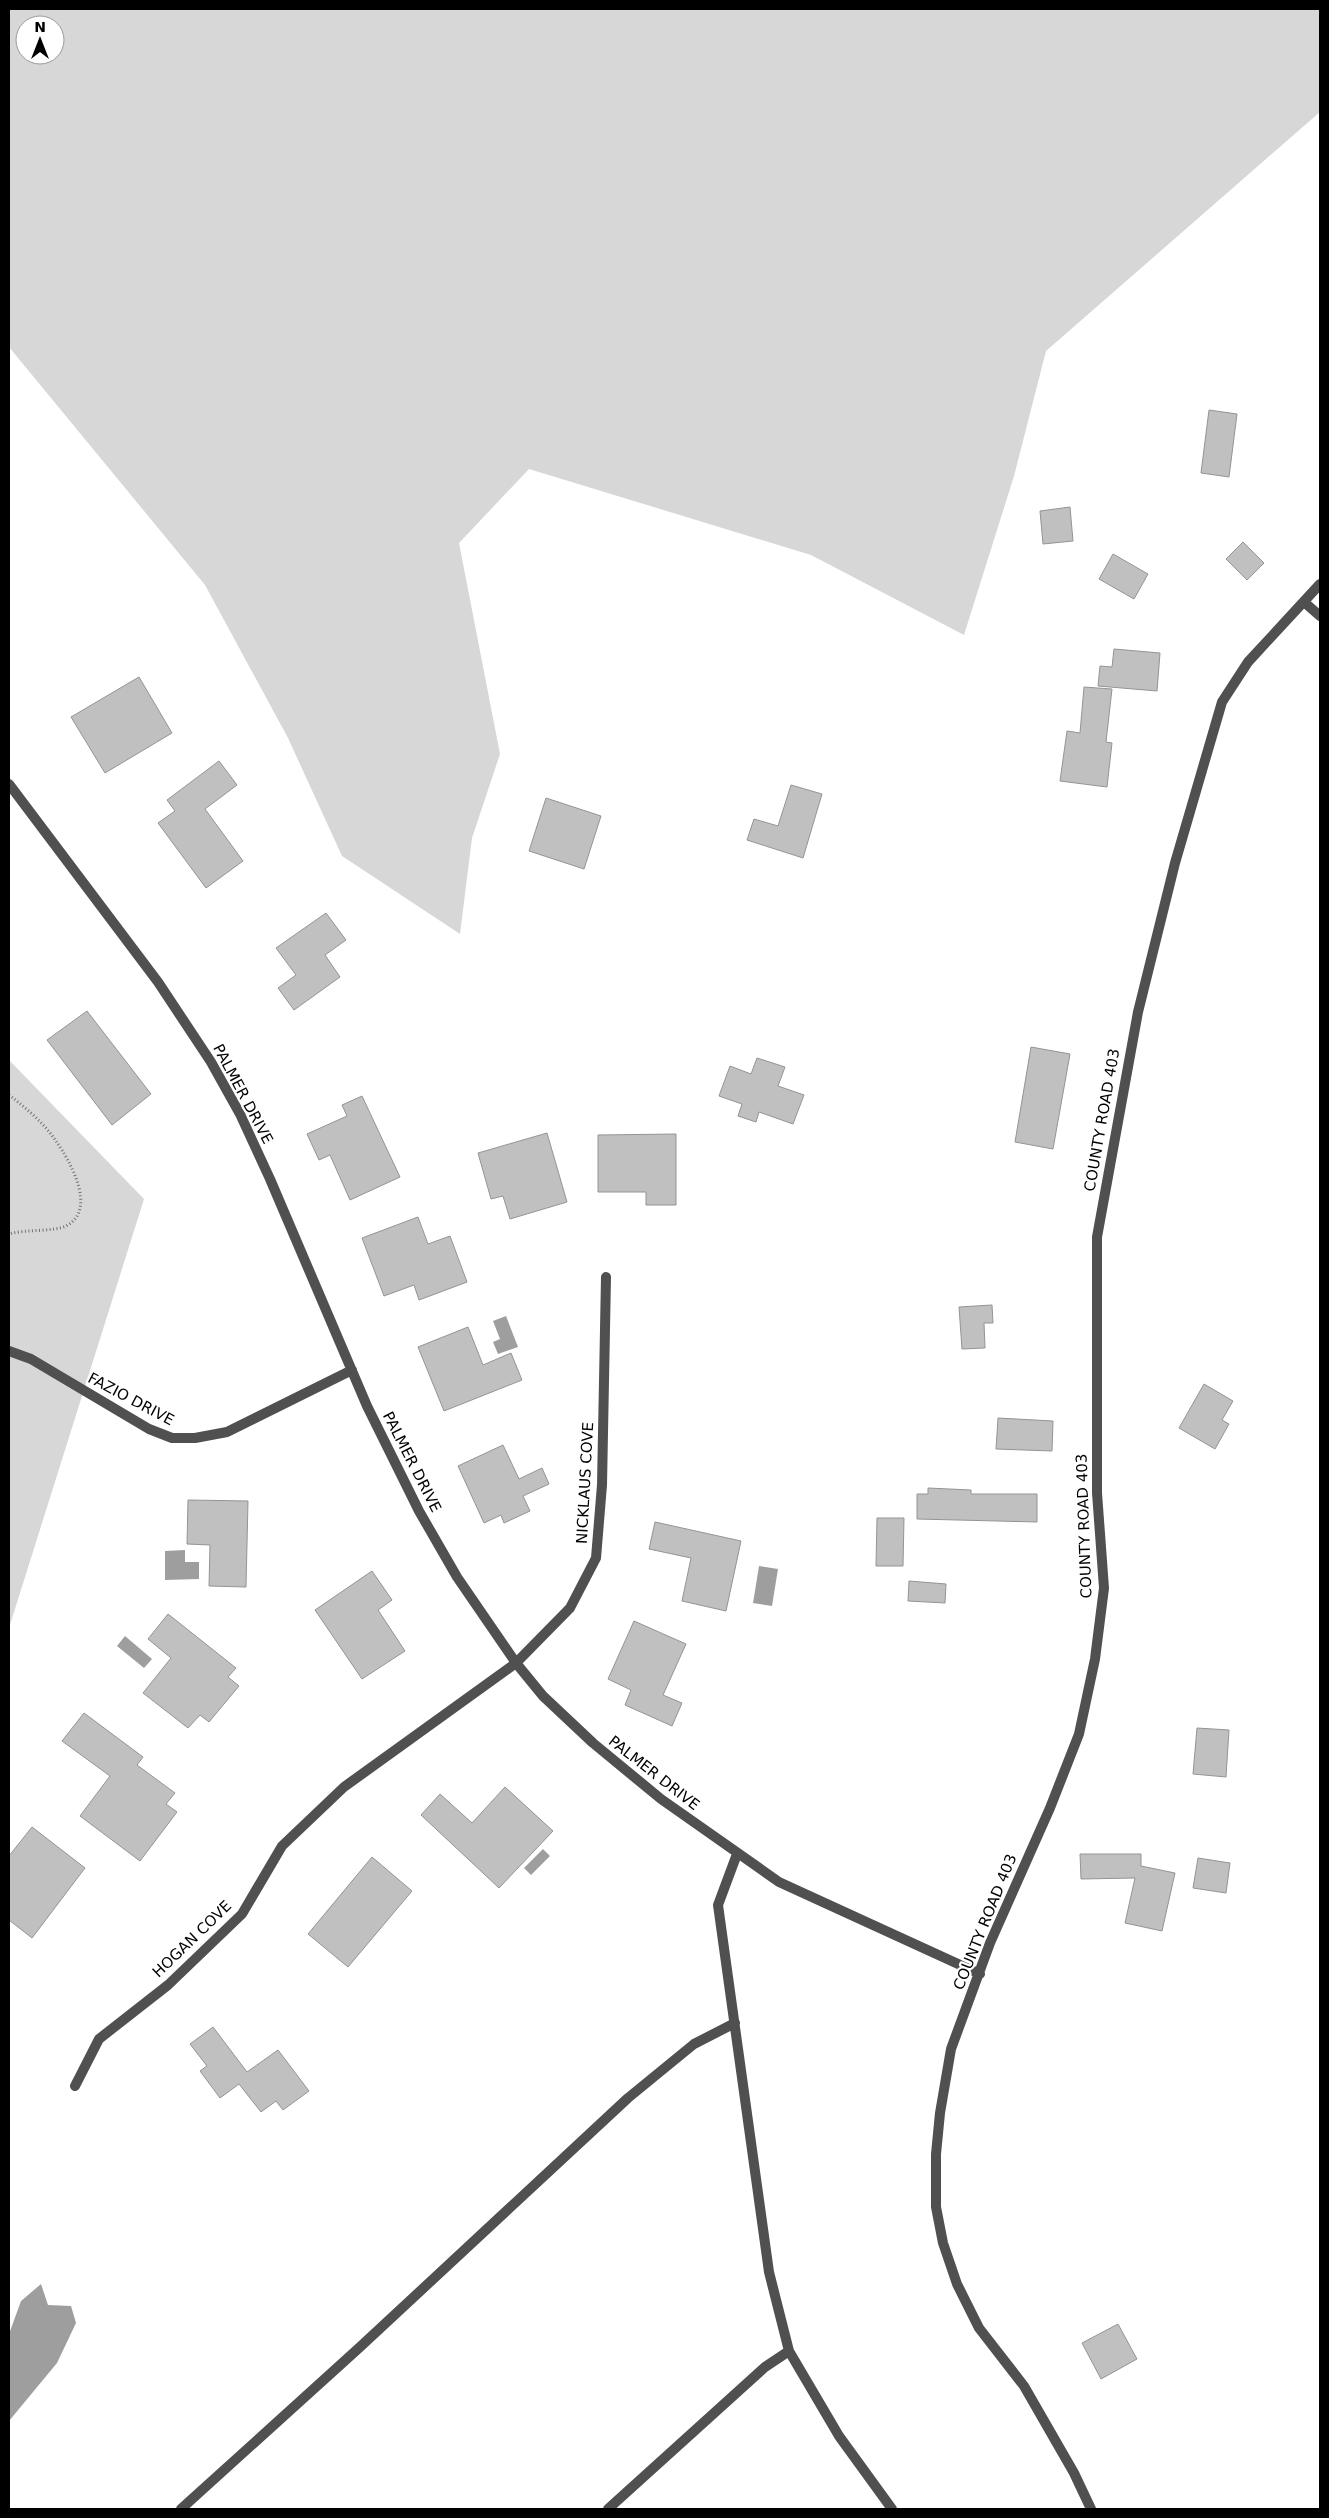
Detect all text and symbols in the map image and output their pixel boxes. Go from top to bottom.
north arrow [15,15,65,65]
text: N [34,19,46,35]
street label: PALMER DRIVE [209,1041,277,1147]
street label: COUNTY ROAD 403 [1081,1047,1123,1193]
street label: FAZIO DRIVE [85,1369,177,1429]
street label: PALMER DRIVE [379,1409,445,1515]
street label: NICKLAUS COVE [573,1422,597,1544]
street label: COUNTY ROAD 403 [1072,1453,1096,1599]
street label: PALMER DRIVE [605,1732,703,1814]
street label: COUNTY ROAD 403 [950,1852,1020,1992]
street label: HOGAN COVE [149,1897,235,1981]

